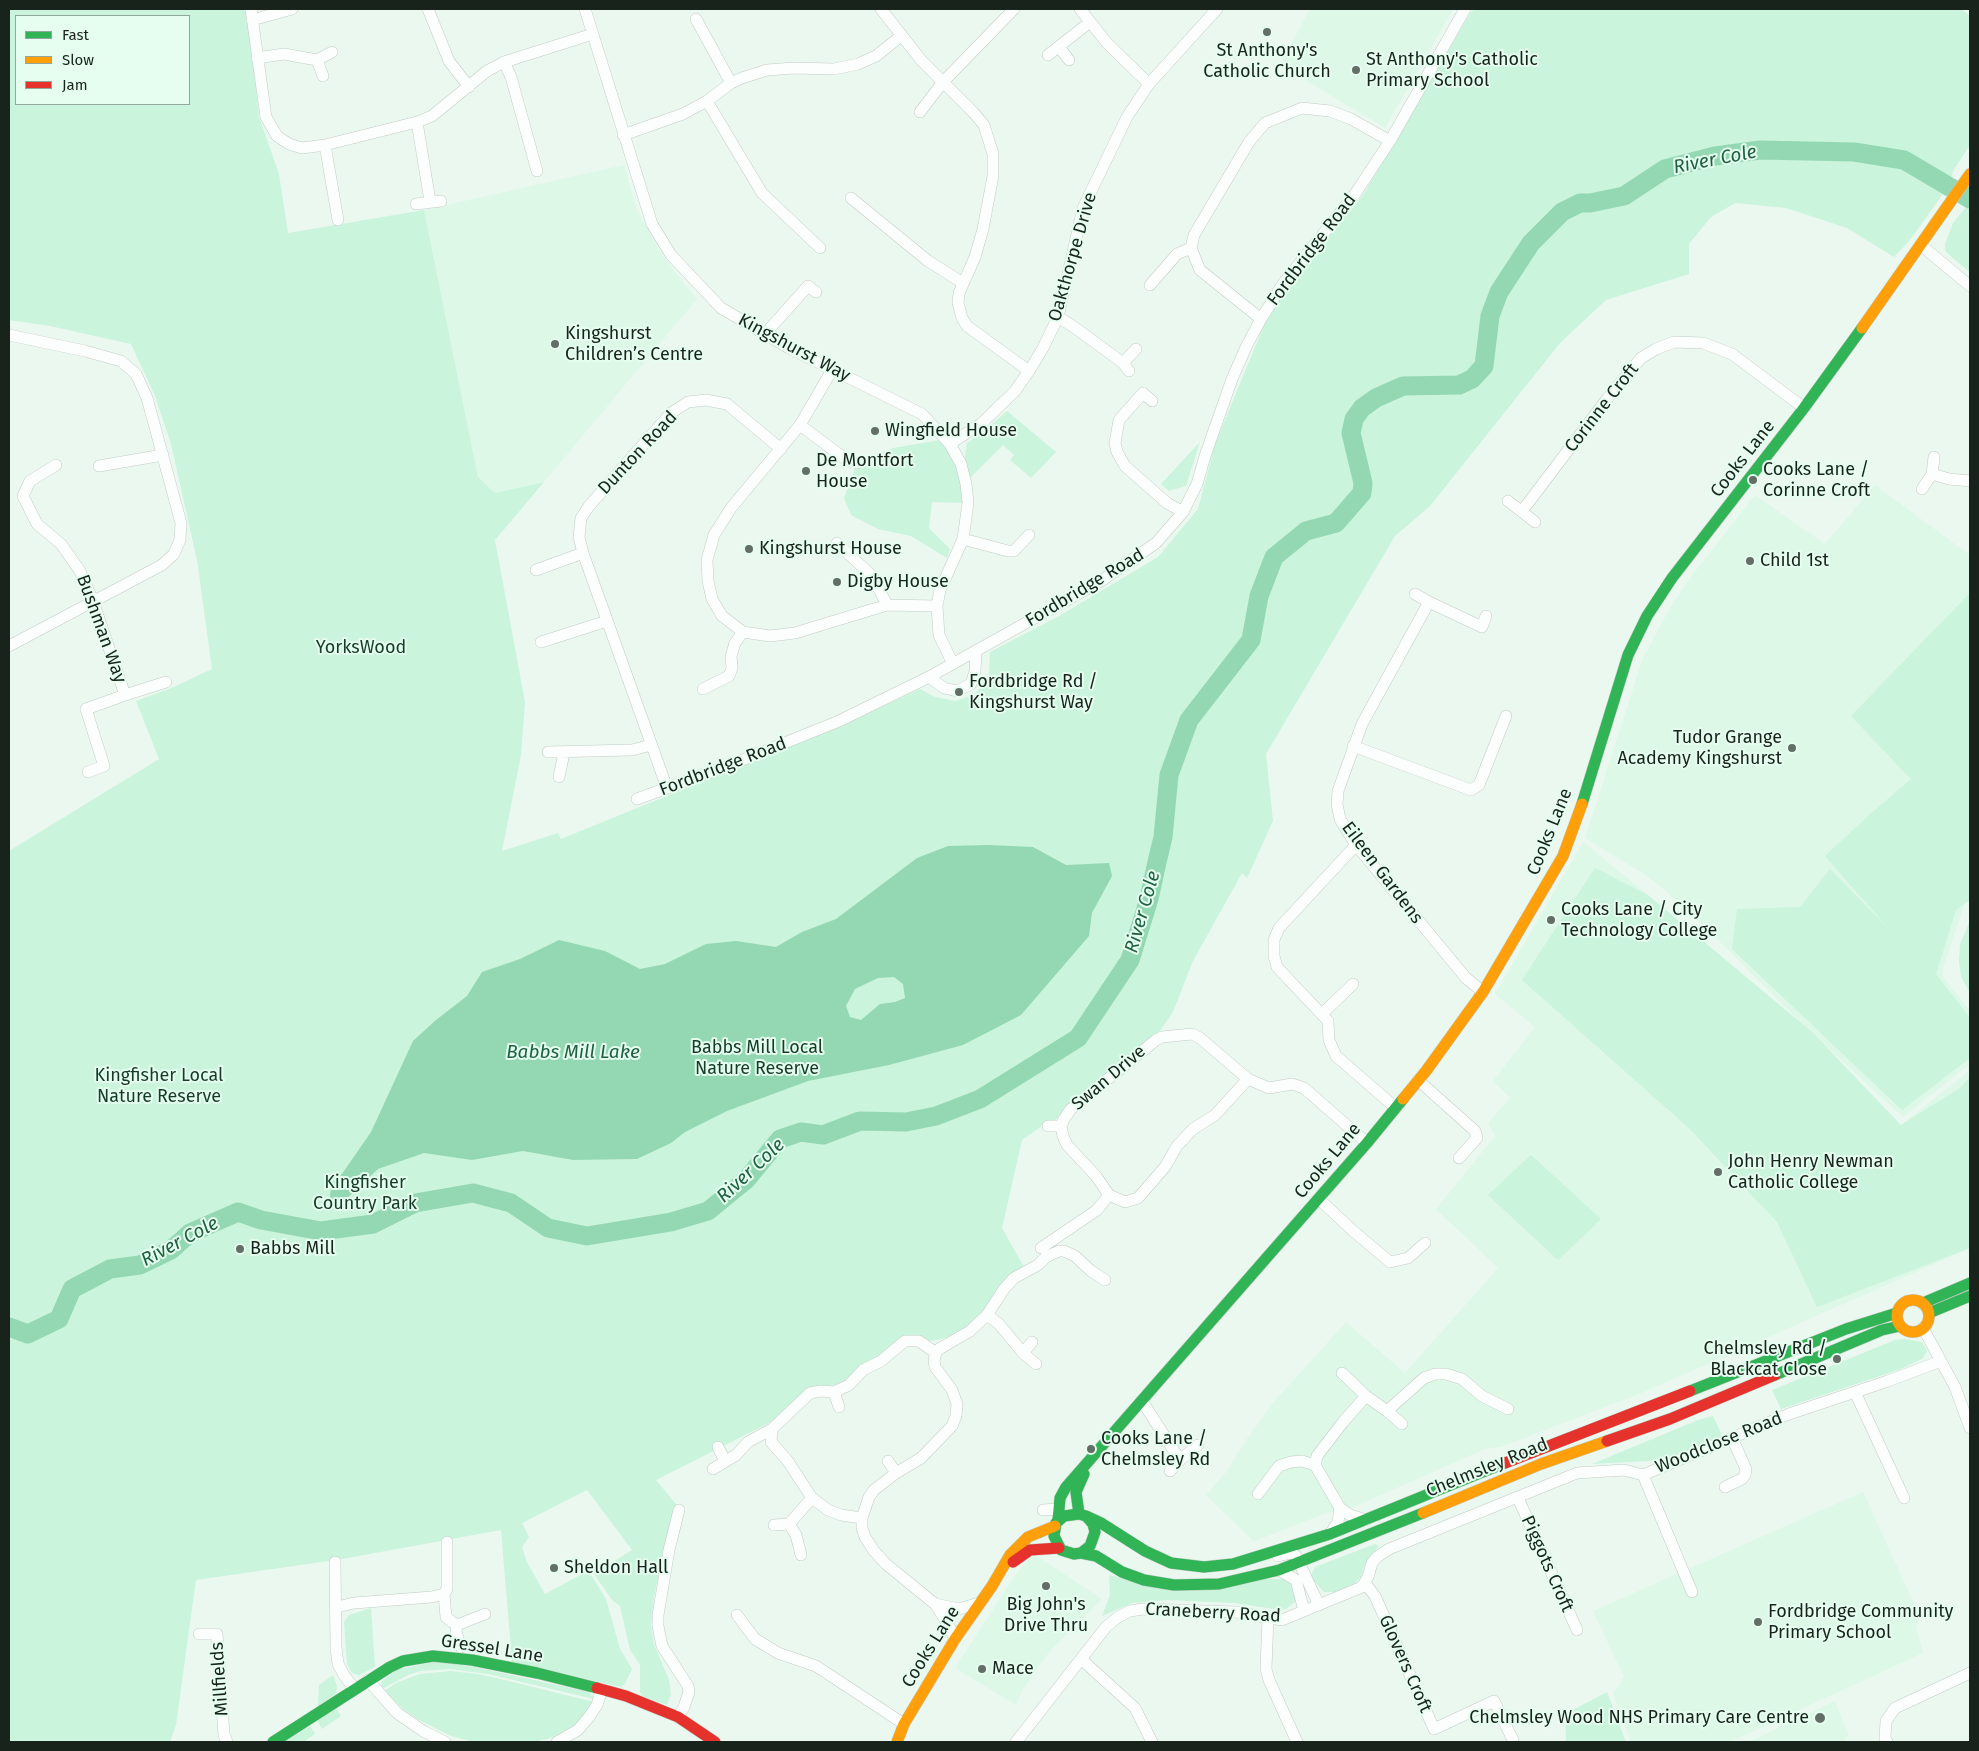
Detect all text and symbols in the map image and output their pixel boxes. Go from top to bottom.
legend [15,15,190,105]
text: Fast [62,26,89,44]
marker: St Anthony's Catholic Church [1261,26,1273,38]
place label: St Anthony's Catholic Church [1203,40,1331,82]
place label: St Anthony's Catholic Primary School [1366,49,1538,92]
text: Slow [62,51,94,69]
marker: St Anthony's Catholic Primary School [1350,64,1362,76]
text: Jam [62,76,88,94]
water label: River Cole [1672,141,1758,179]
street label: Oakthorpe Drive [1044,190,1102,324]
street label: Fordbridge Road [1263,190,1361,310]
street label: Kingshurst Way [734,309,854,387]
place label: Kingshurst Children’s Centre [565,323,703,366]
marker: Kingshurst Children’s Centre [549,338,561,350]
street label: Corinne Croft [1560,359,1644,457]
street label: Dunton Road [594,407,682,499]
street label: Cooks Lane [1706,416,1780,502]
place label: Wingfield House [885,420,1017,442]
marker: Wingfield House [869,425,881,437]
place label: De Montfort House [816,450,914,492]
place label: Cooks Lane / Corinne Croft [1763,459,1870,502]
marker: De Montfort House [800,465,812,477]
marker: Cooks Lane / Corinne Croft [1747,474,1759,486]
place label: Kingshurst House [759,538,902,560]
marker: Kingshurst House [743,543,755,555]
street label: Fordbridge Road [1022,544,1148,632]
place label: Child 1st [1760,550,1829,572]
marker: Child 1st [1744,555,1756,567]
place label: Digby House [847,571,949,593]
street label: Bushman Way [71,572,131,686]
marker: Digby House [831,576,843,588]
park label: YorksWood [316,637,406,659]
place label: Fordbridge Rd / Kingshurst Way [969,671,1098,714]
marker: Fordbridge Rd / Kingshurst Way [953,686,965,698]
place label: Tudor Grange Academy Kingshurst [1617,727,1782,770]
street label: Fordbridge Road [656,733,790,801]
marker: Tudor Grange Academy Kingshurst [1786,742,1798,754]
street label: Cooks Lane [1523,785,1577,879]
street label: Eileen Gardens [1337,818,1427,928]
water label: River Cole [1120,868,1166,956]
place label: Cooks Lane / City Technology College [1561,899,1717,942]
marker: Cooks Lane / City Technology College [1545,914,1557,926]
park label: Babbs Mill Local Nature Reserve [691,1037,823,1080]
street label: Swan Drive [1068,1041,1150,1115]
water label: Babbs Mill Lake [506,1042,640,1064]
park label: Kingfisher Local Nature Reserve [95,1065,223,1108]
street label: Cooks Lane [1290,1119,1366,1203]
water label: River Cole [712,1134,790,1208]
place label: John Henry Newman Catholic College [1728,1151,1894,1194]
marker: John Henry Newman Catholic College [1712,1166,1724,1178]
park label: Kingfisher Country Park [313,1172,417,1214]
water label: River Cole [137,1212,223,1272]
place label: Babbs Mill [250,1238,335,1260]
marker: Babbs Mill [234,1243,246,1255]
place label: Chelmsley Rd / Blackcat Close [1704,1338,1827,1380]
marker: Chelmsley Rd / Blackcat Close [1831,1353,1843,1365]
street label: Woodclose Road [1652,1408,1786,1478]
place label: Cooks Lane / Chelmsley Rd [1101,1428,1210,1470]
street label: Chelmsley Road [1423,1434,1551,1502]
marker: Cooks Lane / Chelmsley Rd [1085,1443,1097,1455]
street label: Piggots Croft [1516,1512,1578,1616]
place label: Sheldon Hall [564,1557,668,1579]
marker: Sheldon Hall [548,1562,560,1574]
marker: Big John's Drive Thru [1040,1580,1052,1592]
place label: Big John's Drive Thru [1004,1594,1088,1636]
street label: Craneberry Road [1145,1599,1281,1627]
place label: Fordbridge Community Primary School [1768,1601,1953,1644]
street label: Cooks Lane [897,1602,965,1692]
street label: Glovers Croft [1374,1612,1436,1716]
marker: Fordbridge Community Primary School [1752,1616,1764,1628]
street label: Gressel Lane [439,1630,545,1668]
street label: Millfields [207,1641,233,1717]
place label: Mace [992,1658,1034,1680]
marker: Mace [976,1663,988,1675]
place label: Chelmsley Wood NHS Primary Care Centre [1469,1707,1809,1729]
marker: Chelmsley Wood NHS Primary Care Centre [1813,1711,1827,1725]

